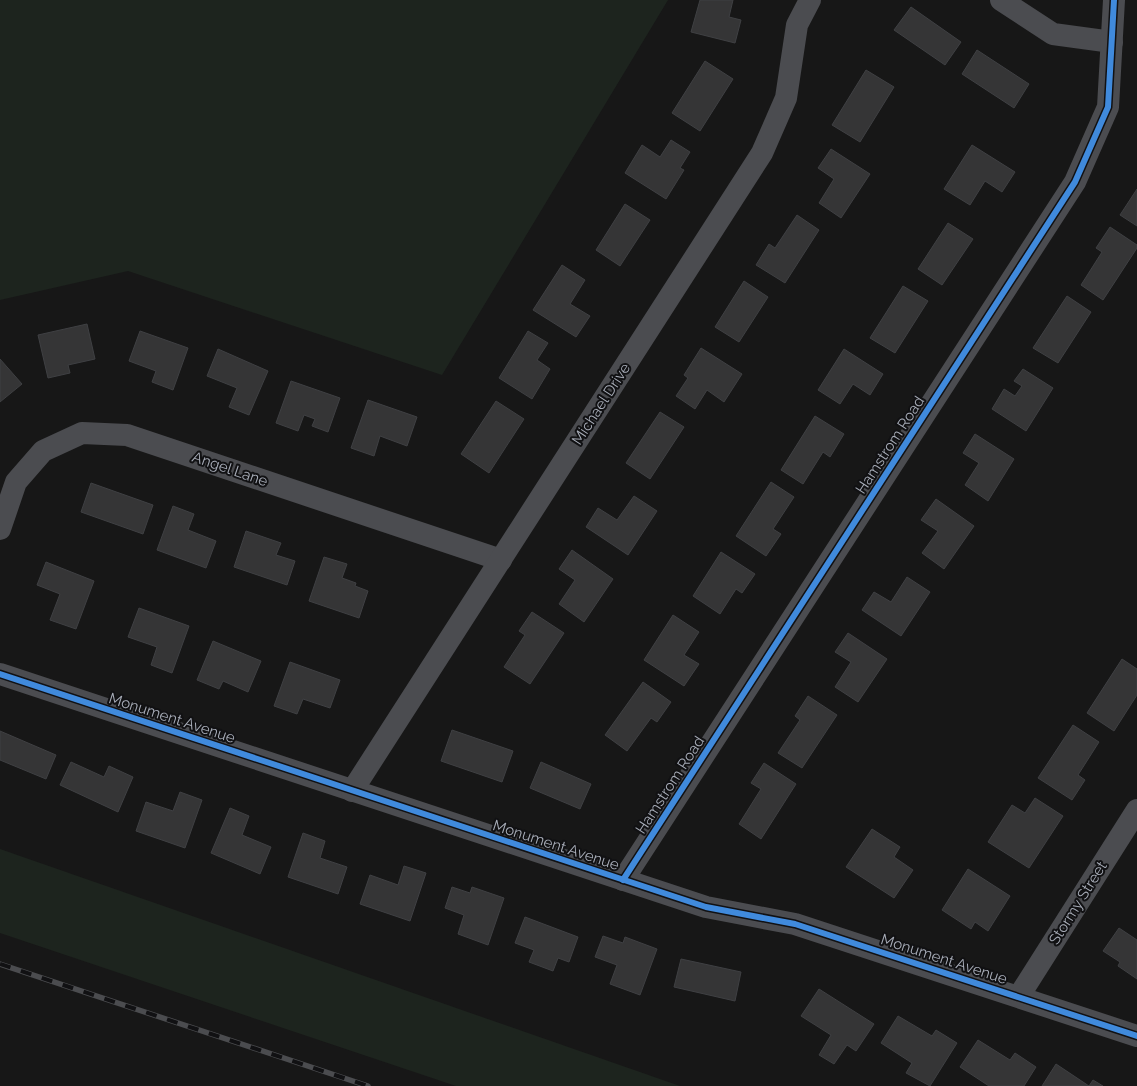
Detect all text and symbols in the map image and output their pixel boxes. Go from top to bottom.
street label: Michael Drive [568,360,634,448]
street label: Hamstrom Road [852,393,928,497]
street label: Angel Lane [190,448,270,490]
street label: Monument Avenue [107,689,238,747]
street label: Hamstrom Road [632,733,708,837]
street label: Monument Avenue [491,816,622,874]
street label: Stormy Street [1045,858,1111,948]
street label: Monument Avenue [879,930,1010,988]

